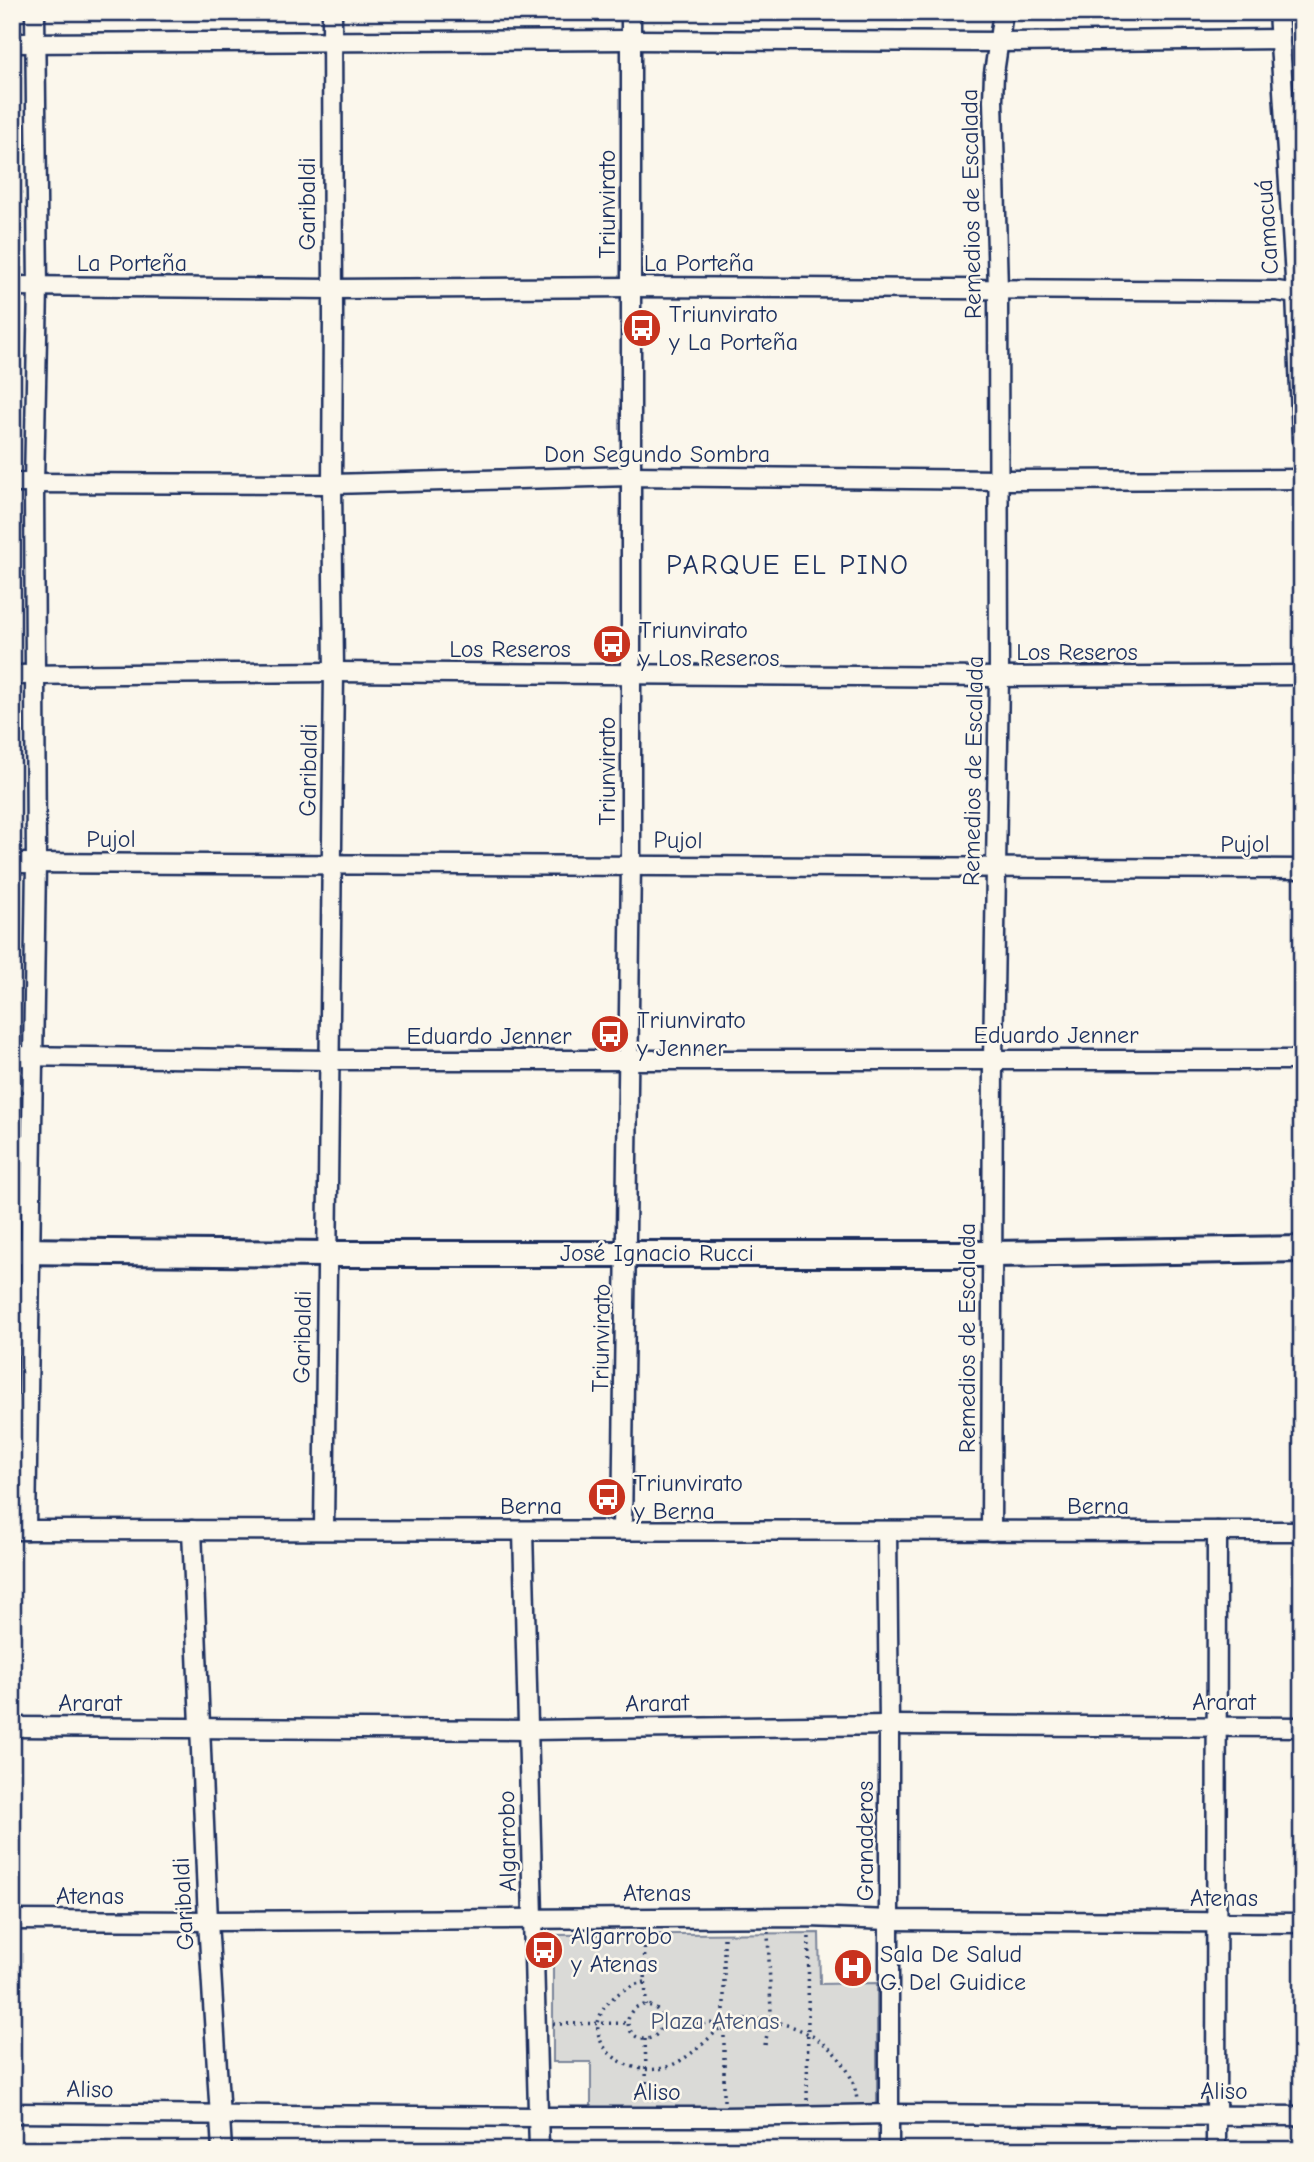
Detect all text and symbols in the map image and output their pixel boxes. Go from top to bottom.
street label: Remedios de Escalada [955,89,987,319]
street label: Triunvirato [593,150,621,258]
street label: Garibaldi [293,157,321,251]
street label: Camacuá [1250,178,1284,276]
street label: La Porteña [77,249,187,277]
street label: La Porteña [644,249,754,277]
place label: Triunvirato y La Porteña [668,300,798,356]
bus stop icon: Triunvirato y La Porteña [621,307,663,349]
street label: Don Segundo Sombra [544,440,770,468]
district label: PARQUE EL PINO [666,549,910,581]
place label: Triunvirato y Los Reseros [638,616,779,672]
bus stop icon: Triunvirato y Los Reseros [591,623,633,665]
street label: Los Reseros [449,635,571,663]
street label: Los Reseros [1016,638,1138,666]
street label: Remedios de Escalada [957,656,989,886]
street label: Triunvirato [593,717,621,825]
street label: Garibaldi [293,723,323,817]
street label: Pujol [86,825,136,853]
street label: Pujol [653,826,703,854]
street label: Pujol [1220,830,1270,858]
place label: Triunvirato y Jenner [636,1006,746,1062]
bus stop icon: Triunvirato y Jenner [589,1013,631,1055]
street label: Eduardo Jenner [973,1021,1139,1049]
street label: Eduardo Jenner [406,1022,572,1050]
street label: Remedios de Escalada [953,1223,981,1453]
street label: José Ignacio Rucci [560,1239,754,1267]
street label: Triunvirato [586,1283,616,1393]
street label: Garibaldi [287,1290,317,1384]
place label: Triunvirato y Berna [633,1469,743,1525]
bus stop icon: Triunvirato y Berna [586,1476,628,1518]
street label: Berna [500,1492,562,1520]
street label: Berna [1067,1492,1129,1520]
street label: Ararat [625,1688,690,1718]
street label: Ararat [1192,1688,1257,1716]
street label: Ararat [58,1689,123,1717]
street label: Granaderos [851,1781,879,1901]
street label: Algarrobo [492,1790,522,1892]
street label: Garibaldi [167,1857,199,1951]
street label: Atenas [623,1879,691,1907]
street label: Atenas [56,1882,124,1910]
street label: Atenas [1190,1884,1258,1912]
place label: Algarrobo y Atenas [570,1922,672,1978]
bus stop icon: Algarrobo y Atenas [523,1929,565,1971]
place label: Sala De Salud G. Del Guidice [880,1940,1026,1996]
hospital icon: Sala De Salud G. Del Guidice [832,1947,874,1989]
park label: Plaza Atenas [650,2007,780,2035]
street label: Aliso [66,2075,114,2103]
street label: Aliso [1200,2077,1248,2105]
street label: Aliso [633,2078,681,2106]

